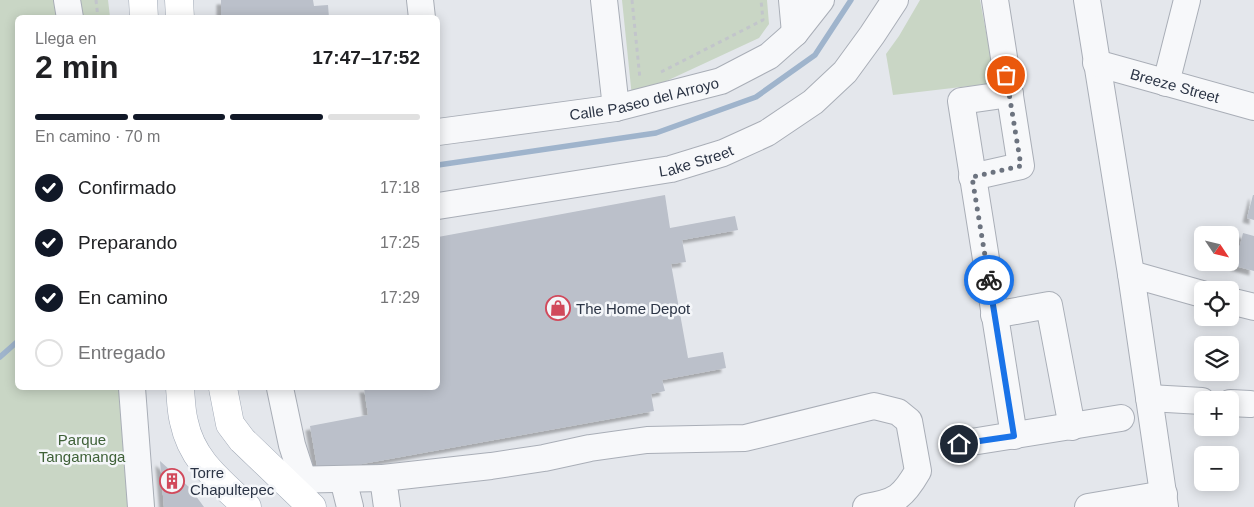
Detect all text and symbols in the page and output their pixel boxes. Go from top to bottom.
text: Llega en [35,30,96,47]
text: 17:47–17:52 [312,47,420,68]
text: 2 min [35,49,119,85]
pin [985,54,1027,96]
icon: bag [992,61,1020,89]
street label: Breeze Street [1129,65,1222,106]
street label: Calle Paseo del Arroyo [568,73,721,123]
text: En camino · 70 m [35,128,160,145]
street label: Lake Street [658,141,736,179]
icon: check [35,174,63,202]
text: Confirmado [78,177,176,198]
text: 17:18 [380,179,420,196]
north arrow [1194,226,1239,271]
map controls [1194,226,1239,491]
icon: check [35,229,63,257]
text: Preparando [78,232,177,253]
text: 17:25 [380,234,420,251]
courier [964,255,1014,305]
icon: bike [975,266,1003,294]
button: locate [1194,281,1239,326]
icon: check [35,284,63,312]
text: En camino [78,287,168,308]
text: 17:29 [380,289,420,306]
shop icon: The Home Depot [545,295,571,321]
place label: The Home Depot [576,300,691,317]
button: layers [1194,336,1239,381]
text: Entregado [78,342,166,363]
button: + [1194,391,1239,436]
pin [938,423,980,465]
icon: home [945,430,973,458]
park label: Parque Tangamanga [39,431,126,465]
button: − [1194,446,1239,491]
place label: Torre Chapultepec [190,464,275,498]
building icon: Torre Chapultepec [159,468,185,494]

